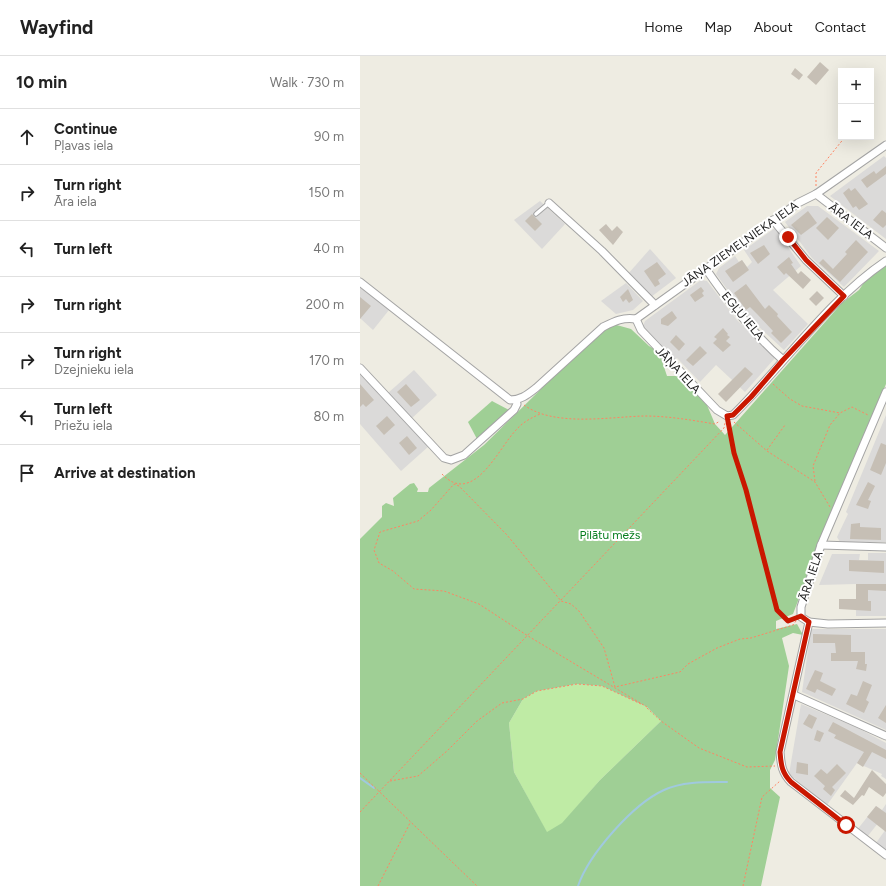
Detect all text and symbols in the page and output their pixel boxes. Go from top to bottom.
text: Wayfind [20,16,93,39]
text: Home [644,19,683,36]
text: Map [705,19,732,36]
text: About [754,19,793,36]
text: Contact [815,19,866,36]
map controls [838,68,874,140]
button: + [838,68,874,104]
text: 10 min [16,72,67,92]
text: Walk · 730 m [270,75,344,90]
button: − [838,104,874,140]
text: Continue [54,120,117,138]
icon: ahead [16,126,38,148]
text: 90 m [314,129,344,144]
text: Pļavas iela [54,138,113,153]
text: Turn right [54,176,122,194]
icon: right [16,182,38,204]
text: 150 m [309,185,344,200]
text: Āra iela [54,194,97,209]
street label: JĀŅA ZIEMEĻNIEKA IELA [679,198,801,290]
street label: ĀRA IELA [826,200,876,242]
route end [779,228,797,246]
icon: left [16,238,38,260]
text: Turn left [54,240,112,258]
text: 40 m [313,241,344,256]
street label: EGĻU IELA [719,289,767,343]
icon: right [16,294,38,316]
text: Turn right [54,296,122,314]
text: 200 m [306,297,344,312]
text: Turn right [54,344,122,362]
street label: JĀŅA IELA [653,344,703,396]
icon: right [16,350,38,372]
text: 170 m [309,353,344,368]
text: Dzejnieku iela [54,362,134,377]
text: Turn left [54,400,112,418]
icon: left [16,406,38,428]
text: 80 m [313,409,344,424]
text: Priežu iela [54,418,112,433]
icon: arrive [16,462,38,484]
text: Arrive at destination [54,464,195,482]
park label: Pilātu mežs [580,528,641,542]
street label: ĀRA IELA [796,549,826,603]
route start [837,816,855,834]

